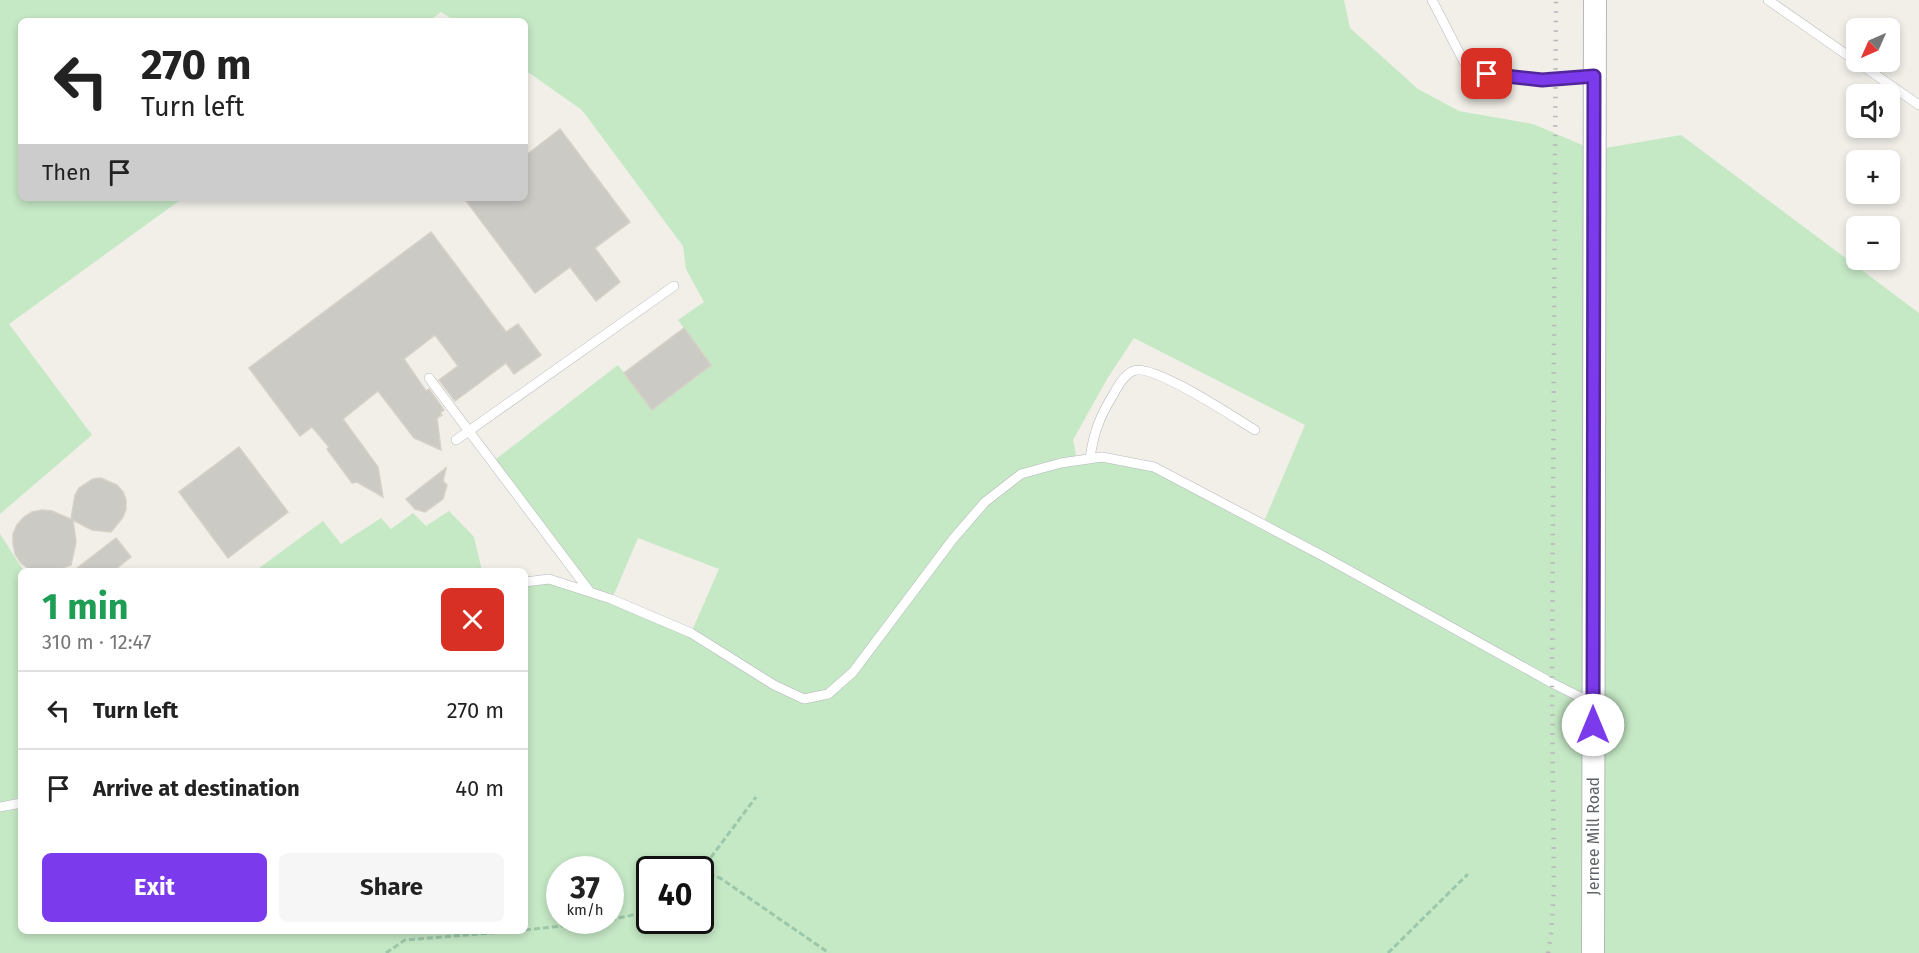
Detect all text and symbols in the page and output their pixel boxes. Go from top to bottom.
north arrow [1846,18,1900,72]
map controls [1846,18,1900,270]
text: 270 m [141,40,252,90]
icon: left [42,42,120,120]
pin [1461,48,1512,99]
icon: arrive [1470,57,1503,90]
button: sound [1846,84,1900,138]
text: Turn left [141,91,244,123]
button: + [1846,150,1900,204]
icon: arrive [103,156,136,189]
text: Then [42,159,91,186]
button: − [1846,216,1900,270]
text: 1 min [42,585,129,629]
button: close [441,588,504,651]
text: 310 m · 12:47 [42,630,151,654]
position arrow [1561,693,1625,757]
icon: left [42,694,75,727]
text: Turn left [93,697,178,724]
text: 270 m [447,697,504,724]
icon: arrive [42,772,75,805]
text: Arrive at destination [93,775,300,802]
text: 40 m [455,775,504,802]
street label: Jernee Mill Road [1584,777,1603,895]
button: Exit [42,853,267,922]
button: Share [279,853,504,922]
speed limit sign: 40 [636,856,714,934]
text: 37 [570,870,600,906]
text: km/h [566,901,604,919]

